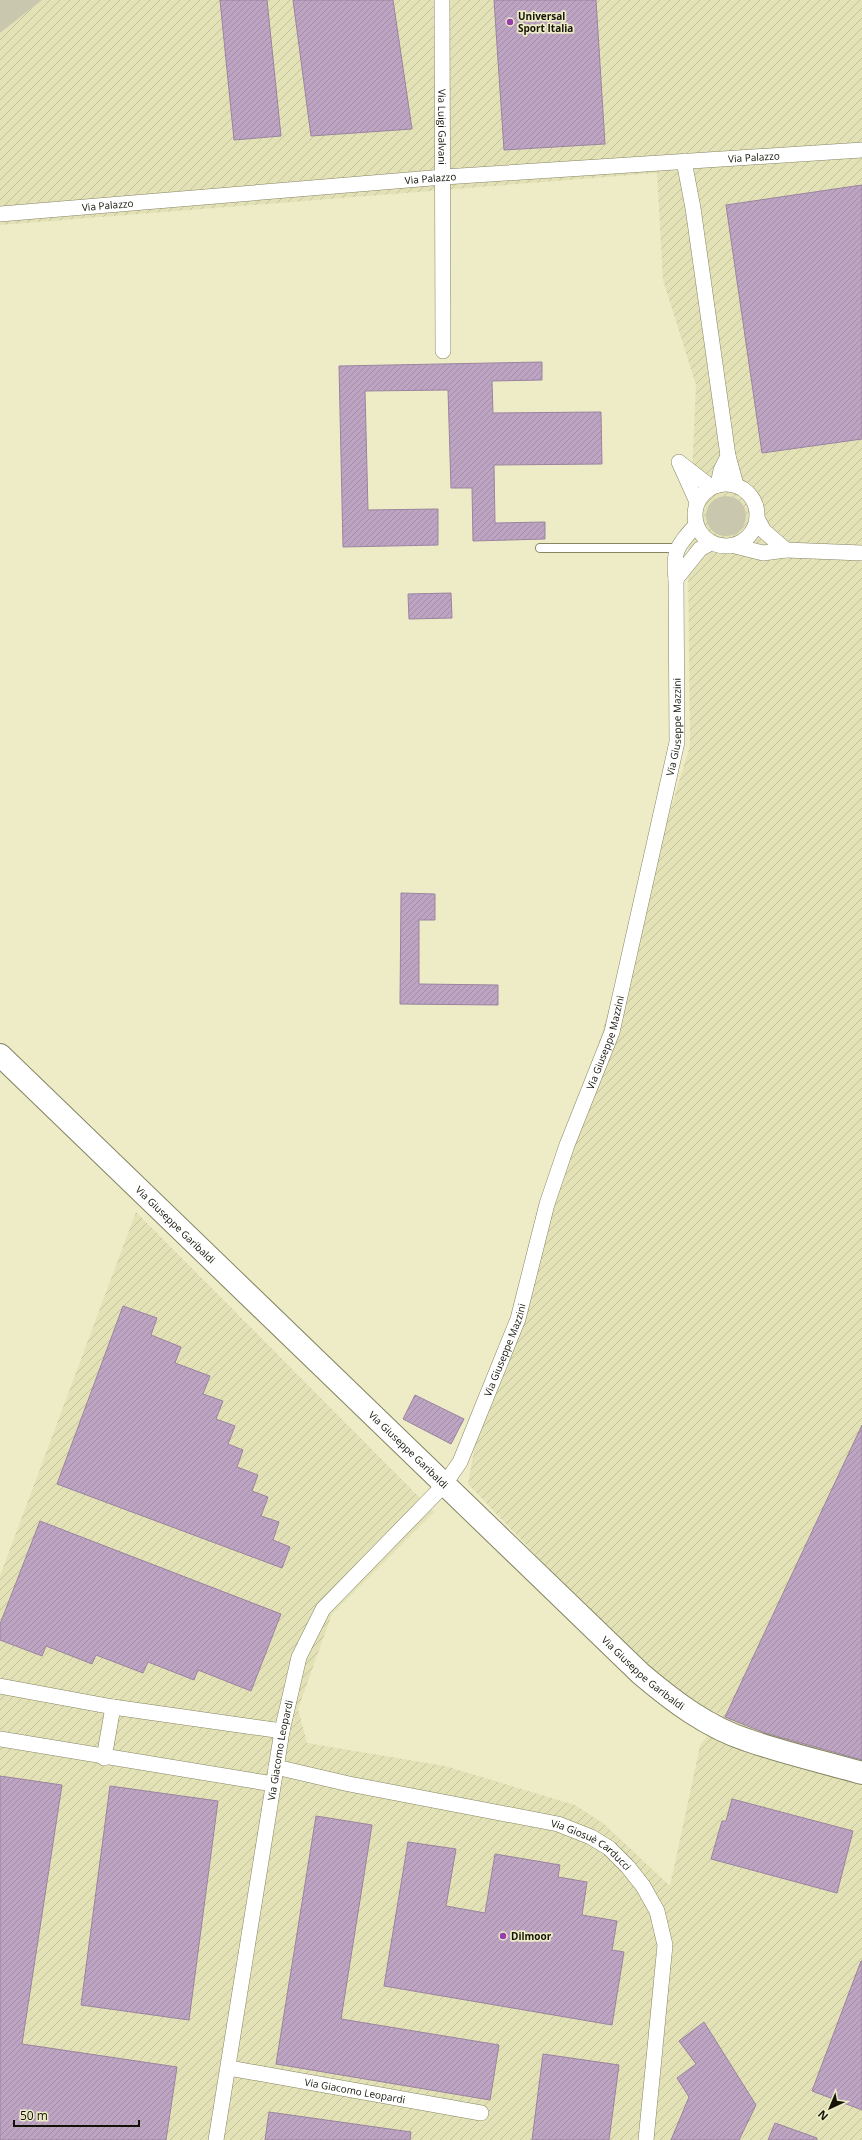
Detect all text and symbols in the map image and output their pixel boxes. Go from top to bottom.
place label: Universal Sport Italia [518,9,573,35]
marker: Universal Sport Italia [505,17,515,27]
street label: Via Luigi Galvani [435,89,449,165]
street label: Via Palazzo [728,148,780,166]
street label: Via Palazzo [404,169,457,187]
street label: Via Palazzo [81,196,134,214]
street label: Via Giuseppe Mazzini [663,678,684,777]
street label: Via Giuseppe Mazzini [583,994,627,1092]
street label: Via Giuseppe Garibaldi [133,1183,218,1266]
street label: Via Giuseppe Mazzini [480,1302,529,1398]
street label: Via Giuseppe Garibaldi [366,1408,452,1491]
street label: Via Giuseppe Garibaldi [599,1633,687,1713]
street label: Via Giacomo Leopardi [264,1698,296,1802]
street label: Via Giosuè Carducci [550,1816,635,1873]
place label: Dilmoor [511,1929,552,1943]
marker: Dilmoor [498,1931,508,1941]
street label: Via Giacomo Leopardi [304,2075,406,2106]
north arrow [810,2088,850,2128]
scale bar [14,2102,139,2128]
text: 50 m [20,2107,48,2124]
text: N [814,2107,831,2124]

